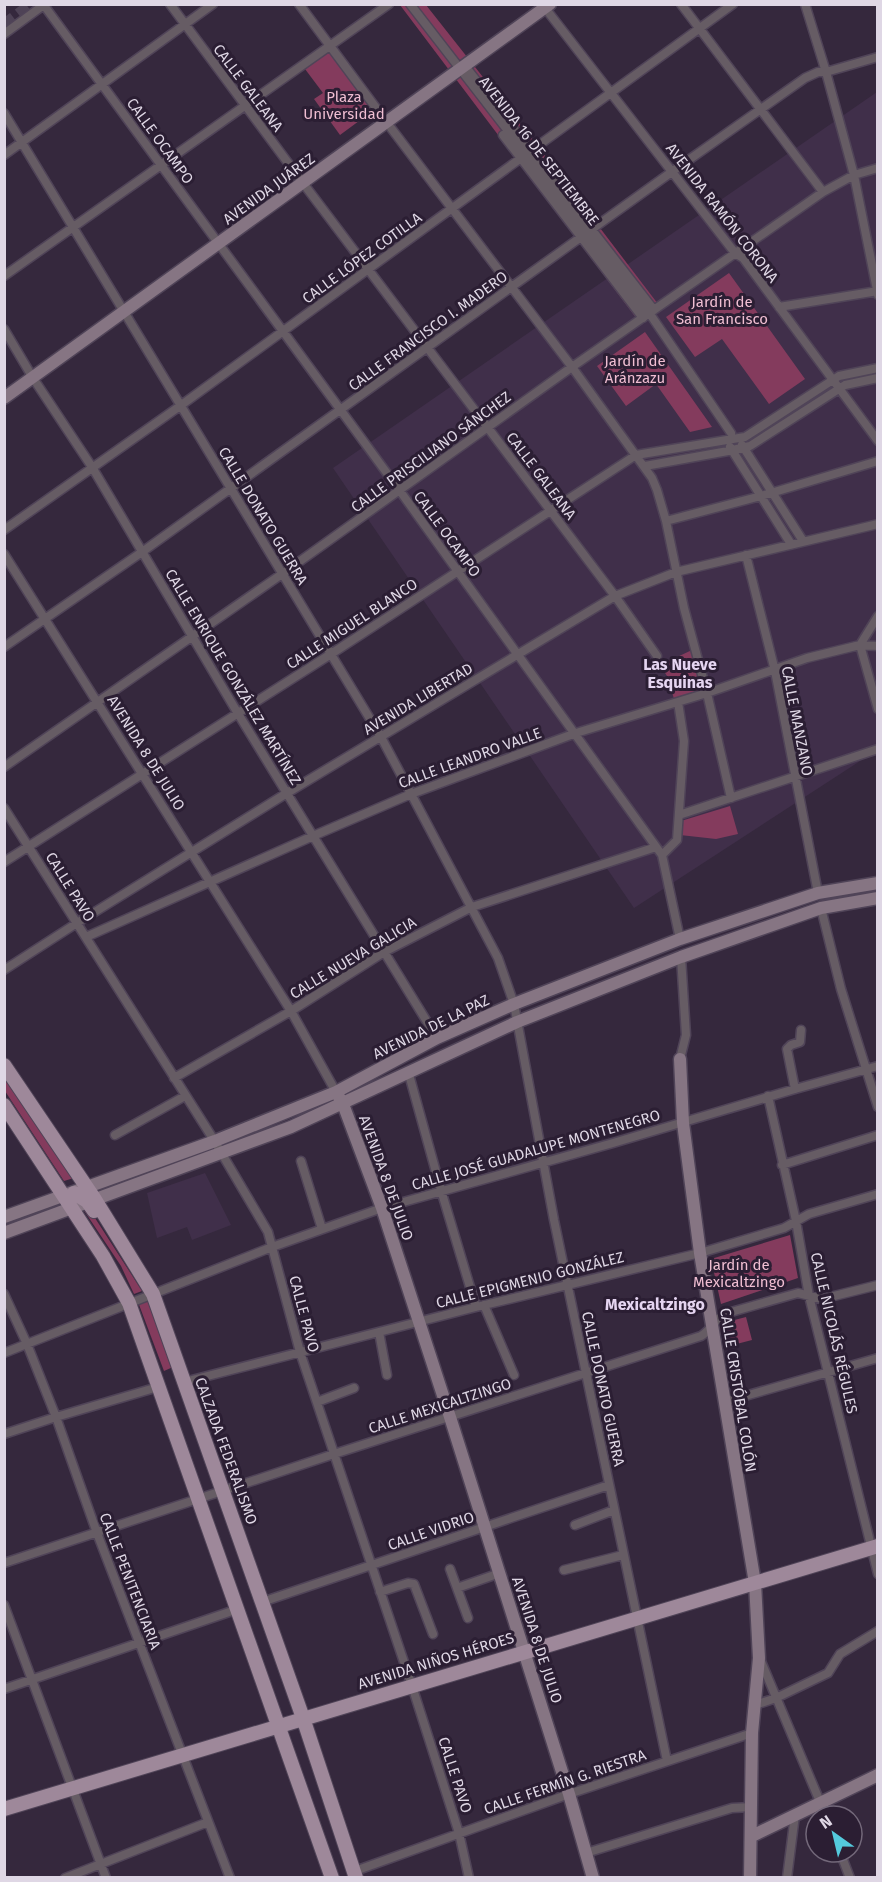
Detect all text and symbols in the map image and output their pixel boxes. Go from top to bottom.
street label: CALLE GALEANA [209,41,287,136]
street label: AVENIDA 16 DE SEPTIEMBRE [475,73,603,229]
park label: Plaza Universidad [303,88,385,123]
street label: CALLE OCAMPO [123,94,197,188]
street label: AVENIDA RAMÓN CORONA [662,140,782,287]
street label: AVENIDA JUÁREZ [220,150,319,228]
street label: CALLE LÓPEZ COTILLA [299,208,426,307]
street label: CALLE FRANCISCO I. MADERO [345,267,511,395]
park label: Jardín de San Francisco [676,293,768,328]
park label: Jardín de Aránzazu [604,352,666,387]
street label: CALLE PRISCILIANO SÁNCHEZ [347,388,515,516]
street label: CALLE GALEANA [502,429,580,524]
street label: CALLE DONATO GUERRA [215,444,312,589]
street label: CALLE OCAMPO [410,487,484,581]
street label: CALLE ENRIQUE GONZÁLEZ MARTÍNEZ [161,566,305,788]
street label: CALLE MIGUEL BLANCO [283,575,421,673]
district label: Las Nueve Esquinas [643,655,717,692]
street label: AVENIDA LIBERTAD [360,659,476,739]
street label: CALLE MANZANO [778,665,816,777]
street label: AVENIDA 8 DE JULIO [103,692,189,814]
street label: CALLE LEANDRO VALLE [396,724,544,792]
street label: CALLE PAVO [41,849,99,925]
street label: CALLE NUEVA GALICIA [287,913,420,1003]
street label: AVENIDA DE LA PAZ [370,991,492,1063]
street label: CALLE JOSÉ GUADALUPE MONTENEGRO [410,1106,662,1194]
street label: AVENIDA 8 DE JULIO [355,1113,417,1243]
street label: CALLE EPIGMENIO GONZÁLEZ [434,1248,626,1312]
street label: CALLE NICOLÁS RÉGULES [807,1251,861,1415]
park label: Jardín de Mexicaltzingo [693,1256,785,1291]
street label: CALLE PAVO [285,1274,323,1354]
district label: Mexicaltzingo [605,1295,705,1314]
street label: CALLE CRISTÓBAL COLÓN [716,1306,760,1474]
street label: CALLE DONATO GUERRA [578,1310,628,1468]
street label: CALLE MEXICALTZINGO [366,1374,514,1438]
street label: CALZADA FEDERALISMO [191,1375,261,1527]
street label: CALLE VIDRIO [385,1508,477,1554]
street label: CALLE PENITENCIARIA [96,1510,165,1652]
street label: AVENIDA 8 DE JULIO [508,1574,566,1706]
street label: AVENIDA NIÑOS HÉROES [356,1629,516,1693]
street label: CALLE PAVO [434,1735,476,1815]
street label: CALLE FERMÍN G. RIESTRA [482,1746,649,1818]
north arrow [804,1804,864,1864]
text: N [816,1811,836,1833]

